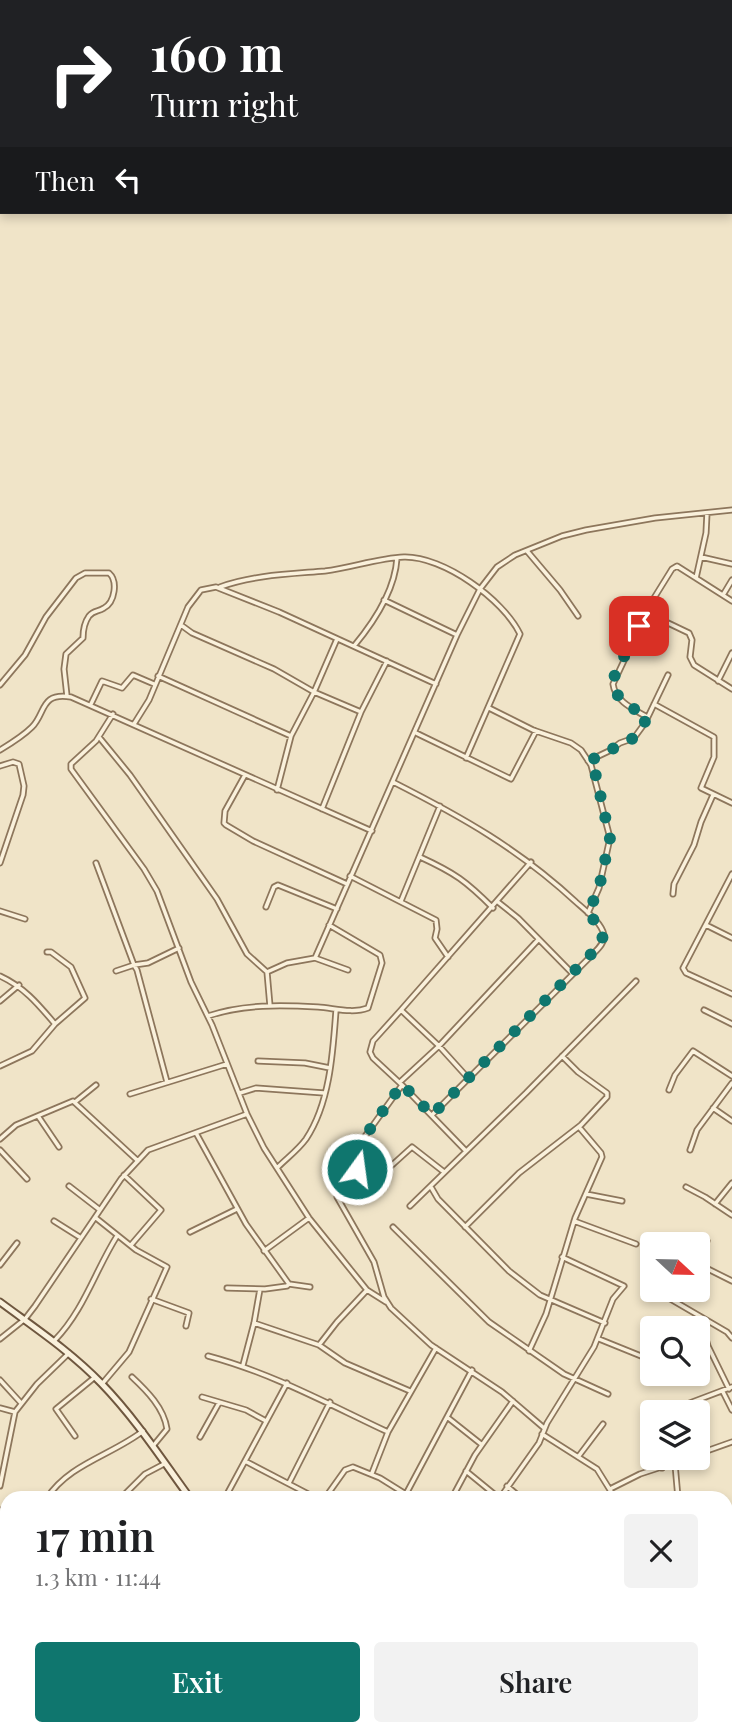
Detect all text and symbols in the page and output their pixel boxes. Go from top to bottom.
text: 160 m [150,19,284,84]
icon: right [35,28,126,119]
text: Turn right [150,82,298,125]
icon: left [109,161,147,199]
text: Then [35,163,95,198]
pin [609,596,669,656]
icon: arrive [620,607,658,645]
position arrow [320,1132,394,1206]
north arrow [640,1232,710,1302]
map controls [640,1232,710,1470]
button: search [640,1316,710,1386]
button: layers [640,1400,710,1470]
text: 17 min [35,1507,155,1563]
button: close [624,1514,698,1588]
text: 1.3 km · 11:44 [35,1561,161,1592]
button: Exit [35,1642,360,1722]
button: Share [374,1642,698,1722]

